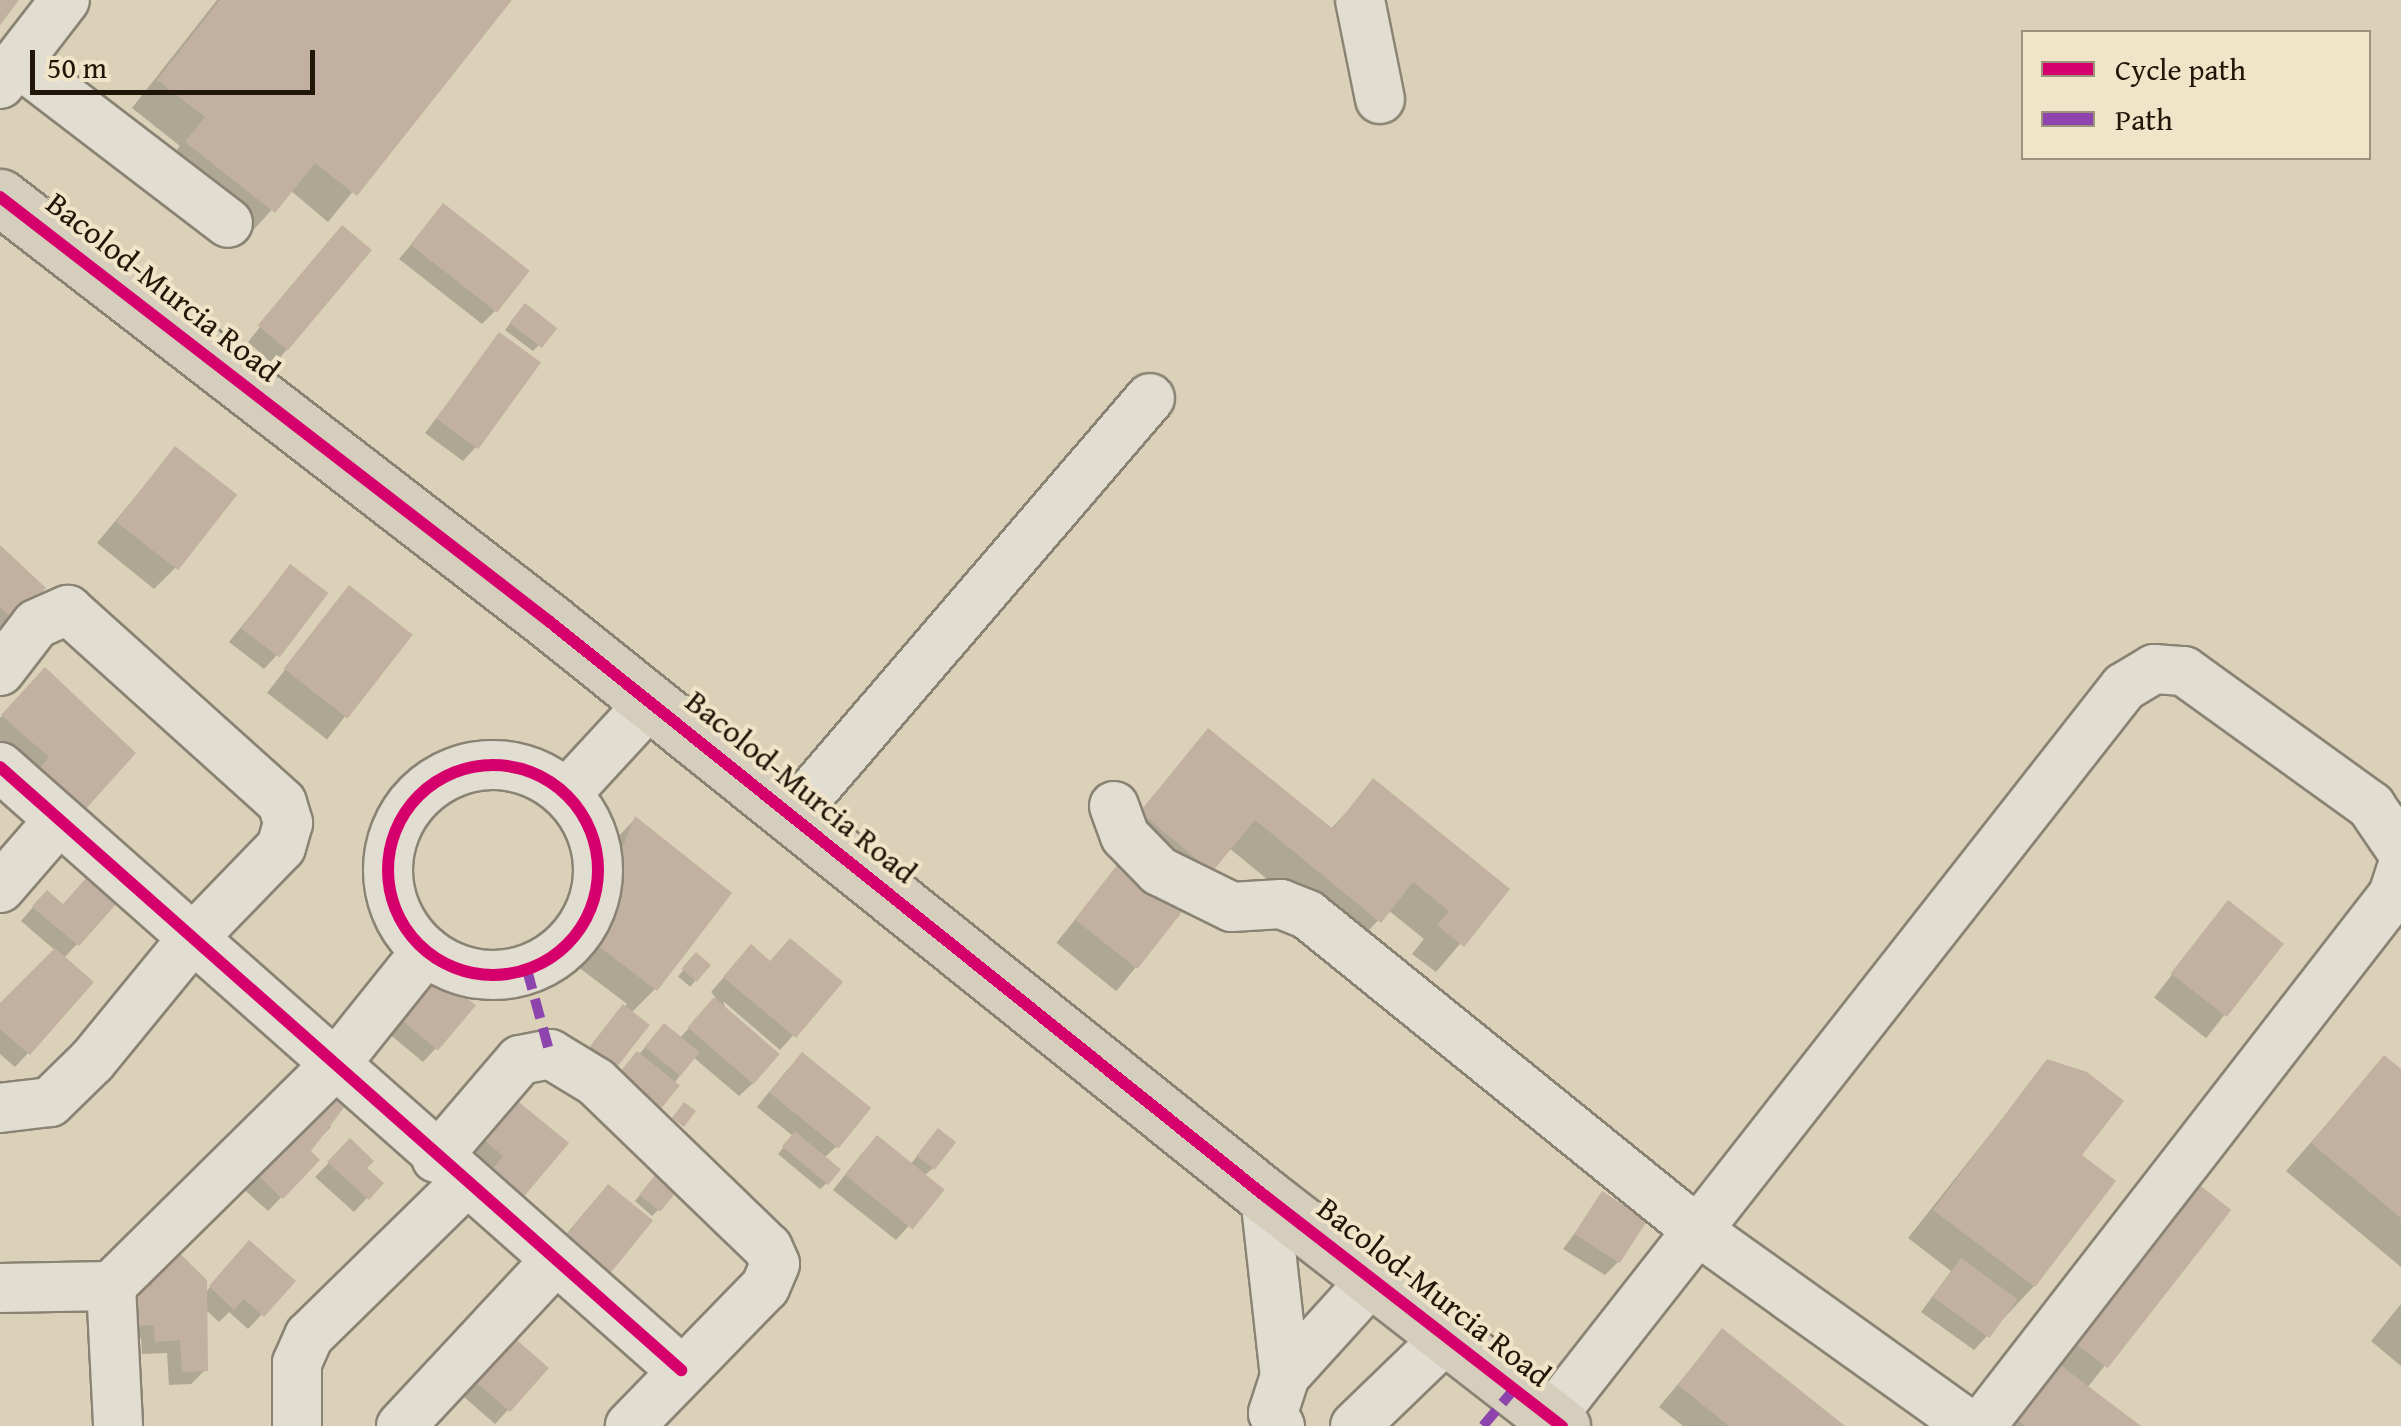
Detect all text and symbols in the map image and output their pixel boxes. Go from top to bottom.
scale bar [35,30,320,92]
legend [2021,30,2371,160]
text: 50 m [47,45,107,89]
text: Cycle path [2115,47,2246,91]
text: Path [2115,97,2173,141]
street label: Bacolod-Murcia Road [39,184,287,390]
street label: Bacolod-Murcia Road [678,682,924,892]
street label: Bacolod-Murcia Road [1310,1189,1558,1395]

